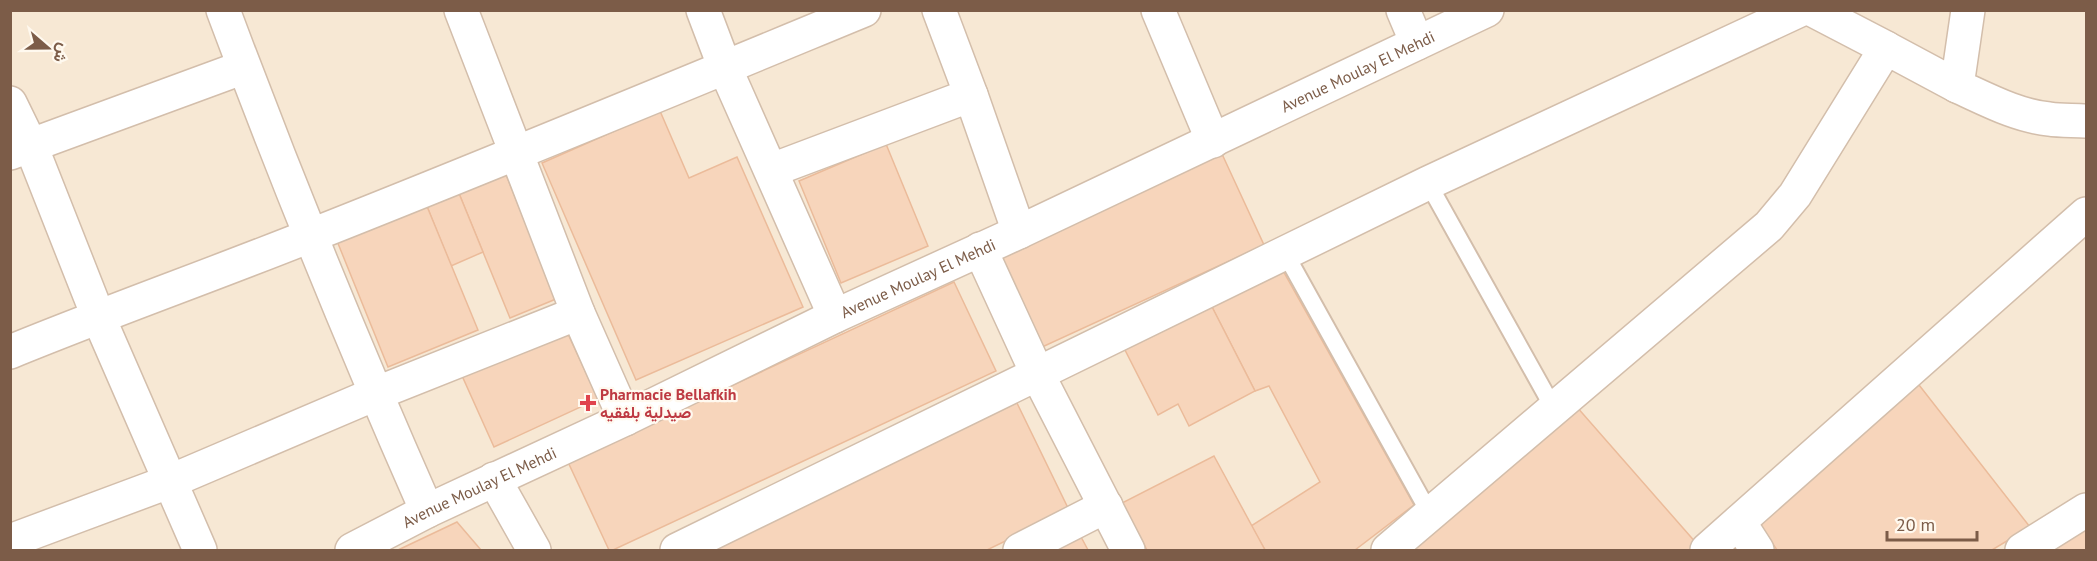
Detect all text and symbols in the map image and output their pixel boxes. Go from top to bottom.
north arrow [18,18,78,78]
street label: Avenue Moulay El Mehdi [1278,26,1438,116]
text: ش [49,41,75,66]
street label: Avenue Moulay El Mehdi [837,234,999,322]
place label: Pharmacie Bellafkih صيدلية بلفقيه [600,384,737,422]
marker: Pharmacie Bellafkih صيدلية بلفقيه [581,396,595,410]
street label: Avenue Moulay El Mehdi [399,442,559,532]
scale bar [1887,504,1977,542]
text: 20 m [1896,513,1935,536]

